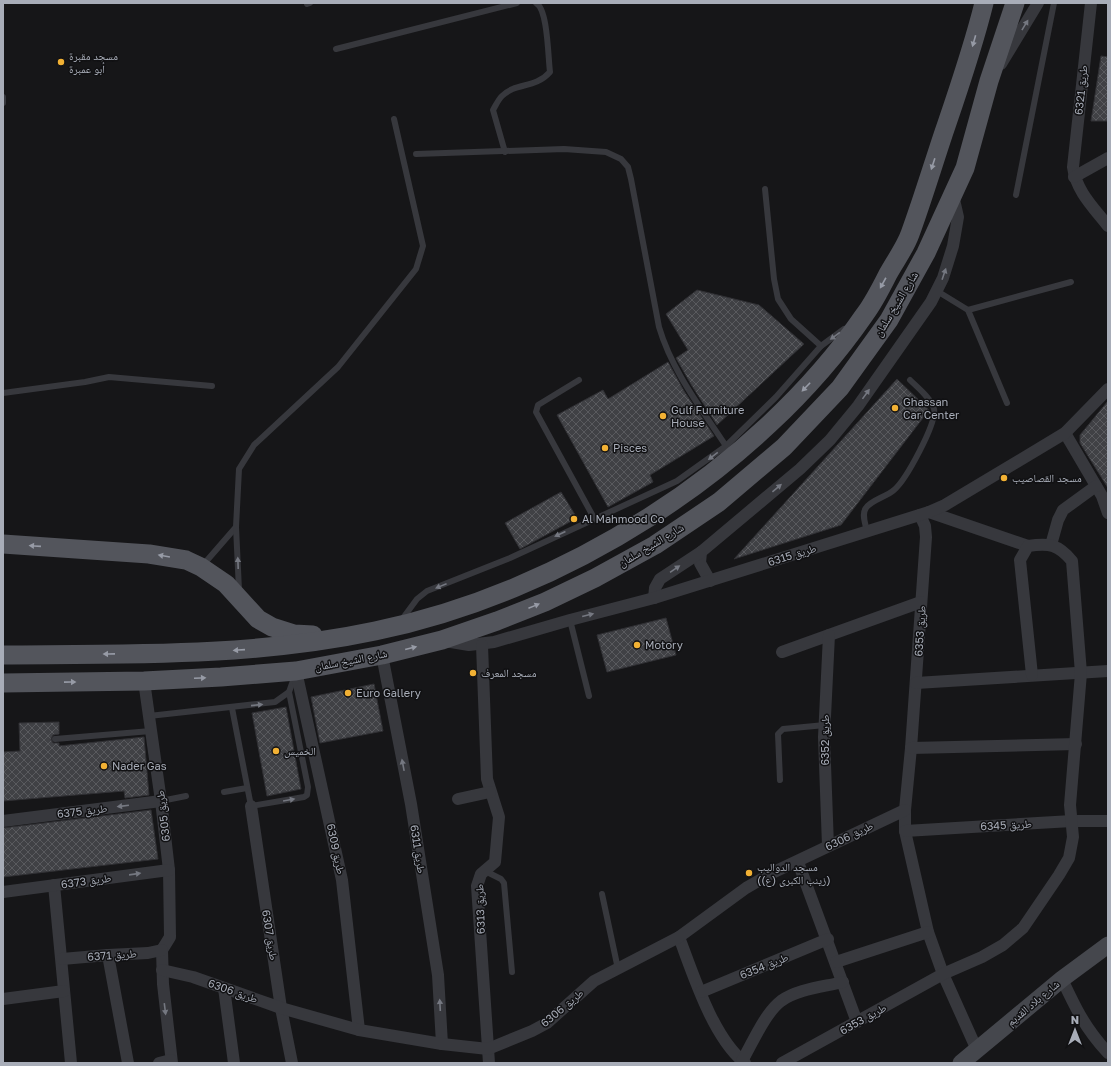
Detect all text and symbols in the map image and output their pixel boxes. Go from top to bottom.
one-way arrow [1022,19,1029,31]
one-way arrow [970,34,976,47]
place label: مسجد مقبرة أبو عمبرة [69,49,118,75]
marker: مسجد مقبرة أبو عمبرة [56,57,66,67]
street label: طريق 6321 [1071,64,1091,116]
one-way arrow [930,159,936,171]
one-way arrow [942,268,948,280]
street label: شارع الشيخ سلمان [871,269,921,339]
one-way arrow [880,278,886,289]
one-way arrow [830,332,840,340]
one-way arrow [802,383,811,392]
one-way arrow [862,389,870,400]
place label: Ghassan Car Center [903,395,960,421]
place label: Gulf Furniture House [671,403,744,429]
marker: Ghassan Car Center [890,403,900,413]
marker: Gulf Furniture House [658,411,668,421]
place label: Pisces [613,441,647,454]
marker: Pisces [600,443,610,453]
one-way arrow [707,452,718,460]
place label: مسجد القصاصيب [1012,471,1082,484]
marker: مسجد القصاصيب [999,473,1009,483]
one-way arrow [772,484,783,493]
place label: Al Mahmood Co [582,512,665,525]
marker: Al Mahmood Co [569,514,579,524]
street label: شارع الشيخ سلمان [616,520,686,570]
one-way arrow [555,531,566,537]
street label: طريق 6315 [766,541,818,569]
one-way arrow [29,543,41,550]
one-way arrow [158,553,170,559]
one-way arrow [234,557,241,569]
one-way arrow [670,565,681,573]
one-way arrow [436,583,447,589]
one-way arrow [529,603,540,609]
street label: طريق 6353 [911,605,929,657]
one-way arrow [583,612,595,618]
place label: Motory [645,638,683,651]
marker: Motory [632,640,642,650]
one-way arrow [405,644,417,650]
one-way arrow [233,646,245,653]
street label: شارع الشيخ سلمان [314,646,388,674]
one-way arrow [102,651,115,657]
place label: مسجد المعرف [481,666,536,679]
marker: مسجد المعرف [468,668,478,678]
one-way arrow [194,675,206,682]
one-way arrow [64,679,77,685]
place label: Euro Gallery [356,686,421,699]
marker: Euro Gallery [343,688,353,698]
one-way arrow [251,702,263,708]
street label: طريق 6352 [818,714,832,766]
place label: الخميس [284,744,316,758]
marker: الخميس [271,746,281,756]
place label: Nader Gas [112,759,167,772]
one-way arrow [400,759,406,772]
marker: Nader Gas [99,761,109,771]
street label: طريق 6305 [153,790,173,842]
one-way arrow [283,797,295,803]
street label: طريق 6375 [56,801,108,821]
one-way arrow [117,802,129,809]
street label: طريق 6345 [980,817,1032,833]
street label: طريق 6306 [823,818,875,854]
street label: طريق 6309 [324,822,348,876]
street label: طريق 6311 [407,824,429,874]
place label: مسجد الدواليب (زينب الكبرى (ع)) [757,860,831,887]
marker: مسجد الدواليب (زينب الكبرى (ع)) [744,868,754,878]
street label: طريق 6373 [60,871,112,891]
one-way arrow [129,871,141,877]
street label: طريق 6313 [472,884,488,934]
street label: طريق 6307 [259,909,281,961]
street label: طريق 6371 [87,946,137,964]
street label: طريق 6354 [738,950,790,982]
street label: طريق 6306 [206,976,260,1006]
street label: شارع بلاد القديم [1004,977,1063,1030]
street label: طريق 6306 [538,986,586,1030]
one-way arrow [437,998,443,1011]
street label: طريق 6353 [837,1000,889,1038]
one-way arrow [162,1003,169,1015]
north arrow [1055,1010,1095,1050]
text: N [1071,1013,1079,1026]

